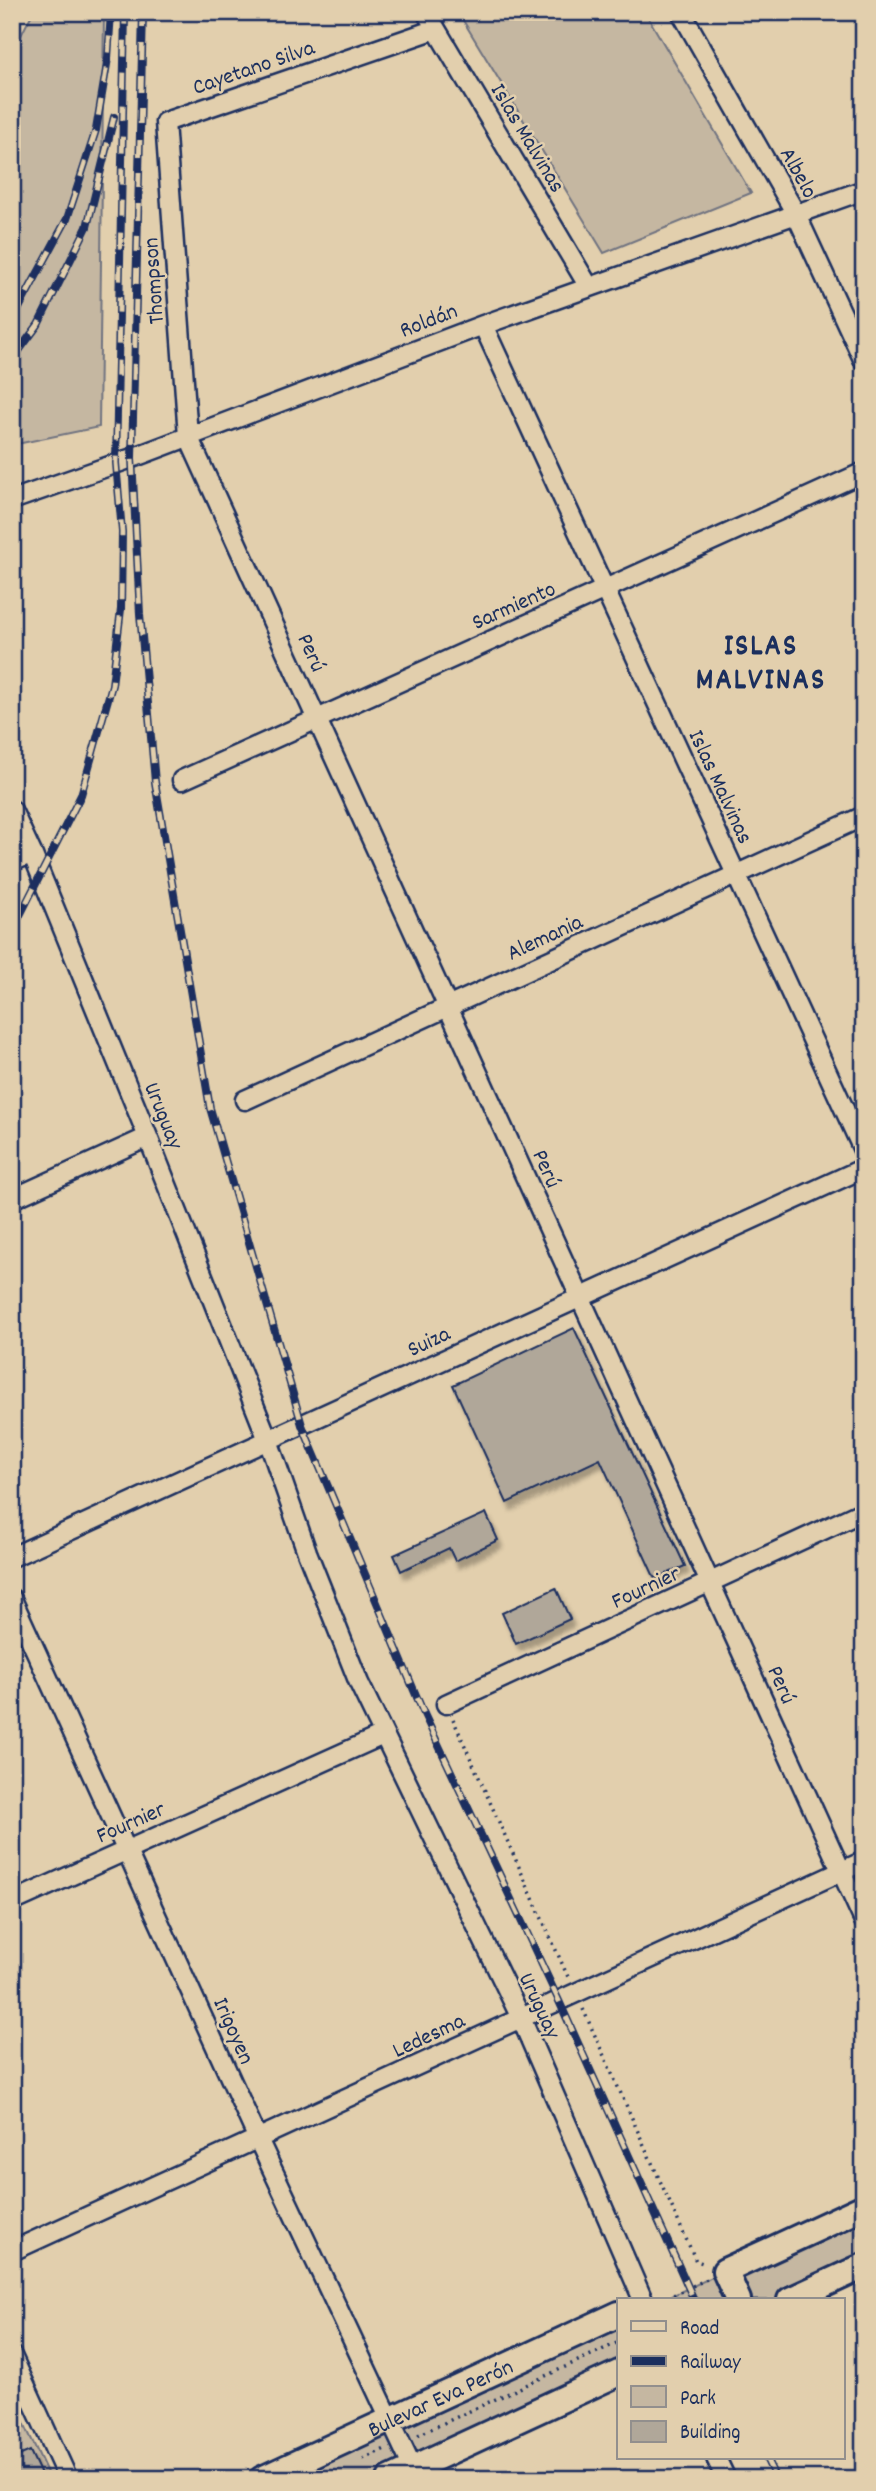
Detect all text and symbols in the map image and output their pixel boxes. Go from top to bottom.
street label: Cayetano Silva [189,33,321,106]
street label: Islas Malvinas [480,78,572,200]
street label: Albelo [769,142,824,205]
street label: Thompson [136,236,175,325]
street label: Roldán [395,296,463,348]
street label: Sarmiento [467,574,562,640]
district label: ISLAS MALVINAS [696,627,826,704]
street label: Perú [287,629,333,678]
street label: Islas Malvinas [678,725,760,850]
street label: Alemania [502,907,590,971]
street label: Uruguay [133,1078,190,1155]
street label: Perú [522,1145,568,1194]
street label: Suiza [403,1318,457,1367]
street label: Fournier [607,1559,687,1619]
street label: Perú [757,1661,803,1710]
street label: Fournier [92,1794,172,1854]
street label: Uruguay [508,1968,568,2046]
street label: Irigoyen [202,1993,261,2070]
street label: Ledesma [388,2005,472,2068]
legend [617,2298,844,2460]
text: Road [680,2315,719,2345]
text: Railway [680,2349,741,2379]
street label: Bulevar Eva Perón [363,2352,519,2448]
text: Park [680,2385,716,2415]
text: Building [680,2419,740,2449]

